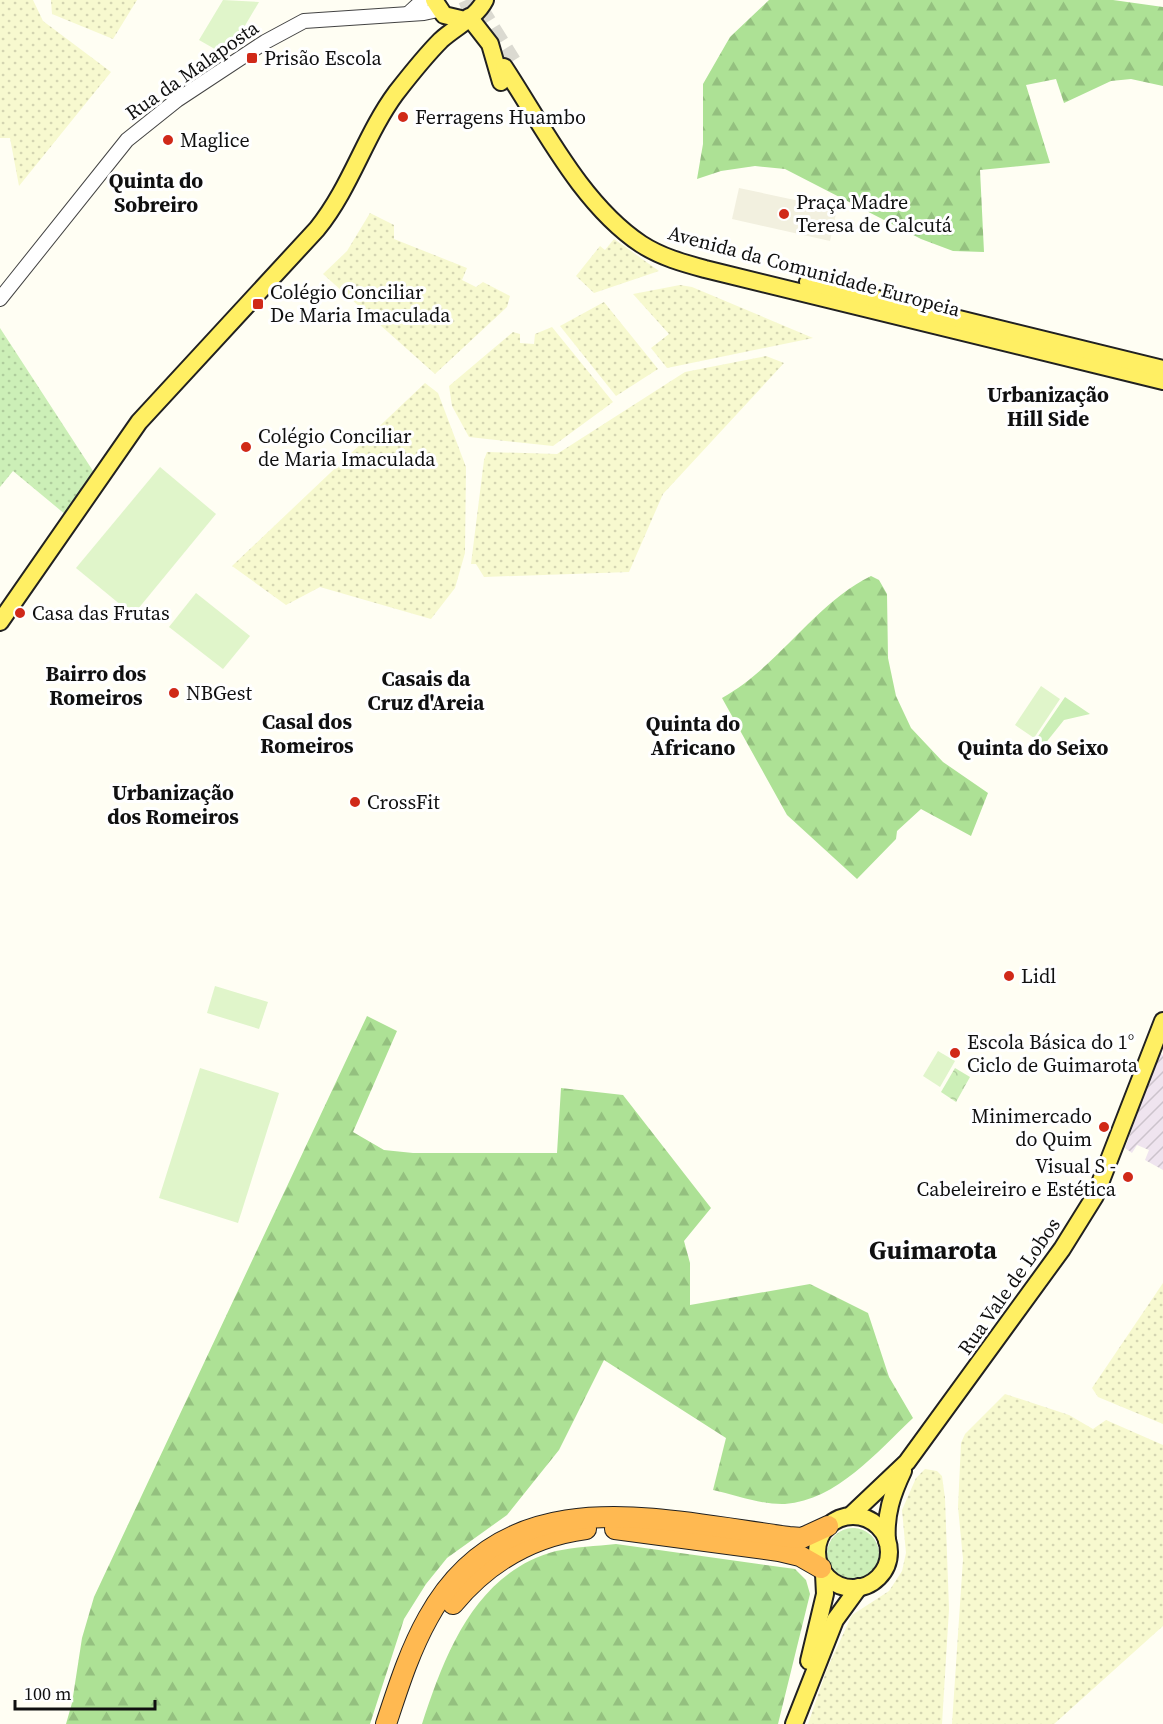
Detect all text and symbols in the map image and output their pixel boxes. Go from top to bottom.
street label: Rua da Malaposta [120,13,265,126]
place label: Prisão Escola [264,44,383,72]
marker: Prisão Escola [245,51,259,65]
place label: Ferragens Huambo [415,103,586,131]
marker: Ferragens Huambo [396,110,410,124]
place label: Maglice [180,126,250,154]
marker: Maglice [161,133,175,147]
district label: Quinta do Sobreiro [109,166,203,219]
place label: Praça Madre Teresa de Calcutá [796,188,953,239]
marker: Praça Madre Teresa de Calcutá [777,207,791,221]
street label: Avenida da Comunidade Europeia [665,218,964,324]
place label: Colégio Conciliar De Maria Imaculada [270,278,451,329]
marker: Colégio Conciliar De Maria Imaculada [251,297,265,311]
district label: Urbanização Hill Side [987,380,1109,433]
place label: Colégio Conciliar de Maria Imaculada [258,422,436,473]
marker: Colégio Conciliar de Maria Imaculada [239,440,253,454]
place label: Casa das Frutas [32,599,170,627]
marker: Casa das Frutas [13,606,27,620]
district label: Bairro dos Romeiros [46,659,147,712]
district label: Casais da Cruz d'Areia [368,664,485,717]
place label: NBGest [186,679,252,707]
marker: NBGest [167,686,181,700]
district label: Casal dos Romeiros [260,707,354,760]
district label: Quinta do Africano [646,709,740,762]
district label: Quinta do Seixo [958,733,1109,762]
district label: Urbanização dos Romeiros [107,778,239,831]
place label: CrossFit [367,788,440,816]
marker: CrossFit [348,795,362,809]
place label: Lidl [1021,962,1056,990]
marker: Lidl [1002,969,1016,983]
place label: Escola Básica do 1° Ciclo de Guimarota [967,1028,1139,1079]
marker: Escola Básica do 1° Ciclo de Guimarota [948,1046,962,1060]
place label: Minimercado do Quim [971,1102,1092,1153]
marker: Minimercado do Quim [1097,1120,1111,1134]
place label: Visual S - Cabeleireiro e Estética [917,1152,1117,1203]
marker: Visual S - Cabeleireiro e Estética [1121,1170,1135,1184]
street label: Rua Vale de Lobos [951,1212,1067,1360]
district label: Guimarota [869,1232,997,1268]
scale bar [15,1673,154,1711]
text: 100 m [24,1681,71,1706]

